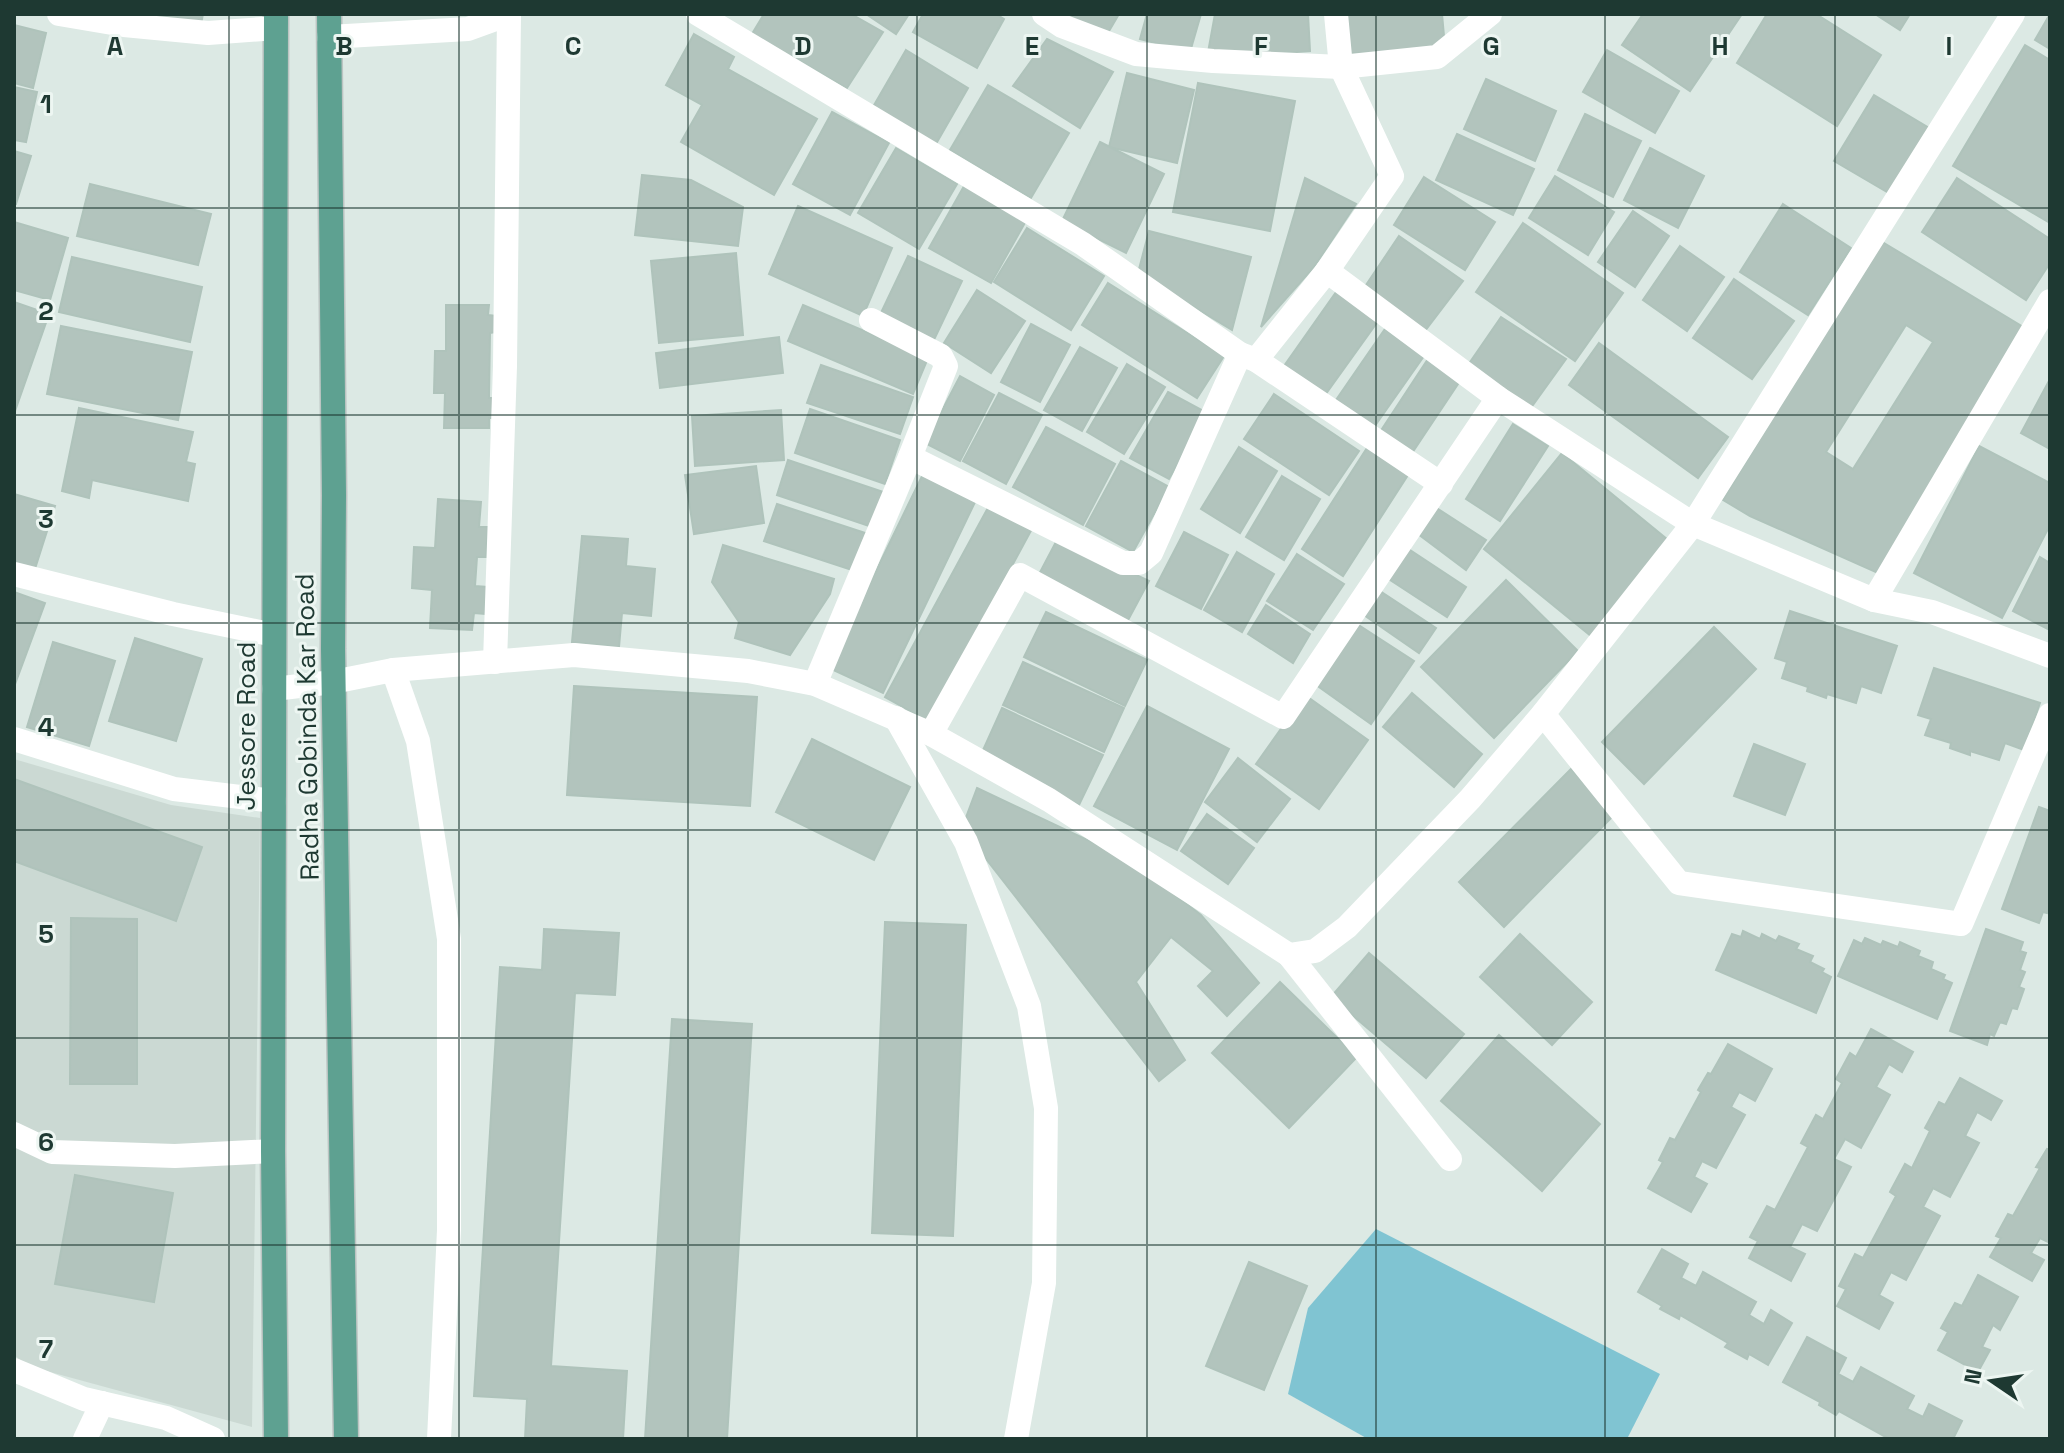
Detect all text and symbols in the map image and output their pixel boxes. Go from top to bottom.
text: A [107,29,124,63]
text: B [335,29,353,63]
text: C [565,29,581,63]
text: D [794,29,812,63]
text: E [1025,29,1039,63]
text: F [1254,29,1268,63]
text: G [1482,29,1500,63]
text: H [1711,29,1729,63]
text: I [1946,29,1952,63]
text: 1 [40,87,52,121]
text: 2 [38,294,54,328]
text: 3 [38,502,54,536]
street label: Radha Gobinda Kar Road [287,573,327,881]
street label: Jessore Road [229,642,263,810]
text: 4 [38,710,54,744]
text: 5 [38,917,54,951]
text: 6 [38,1125,54,1159]
text: 7 [39,1332,53,1366]
north arrow [1952,1341,2032,1421]
text: N [1957,1366,1988,1387]

